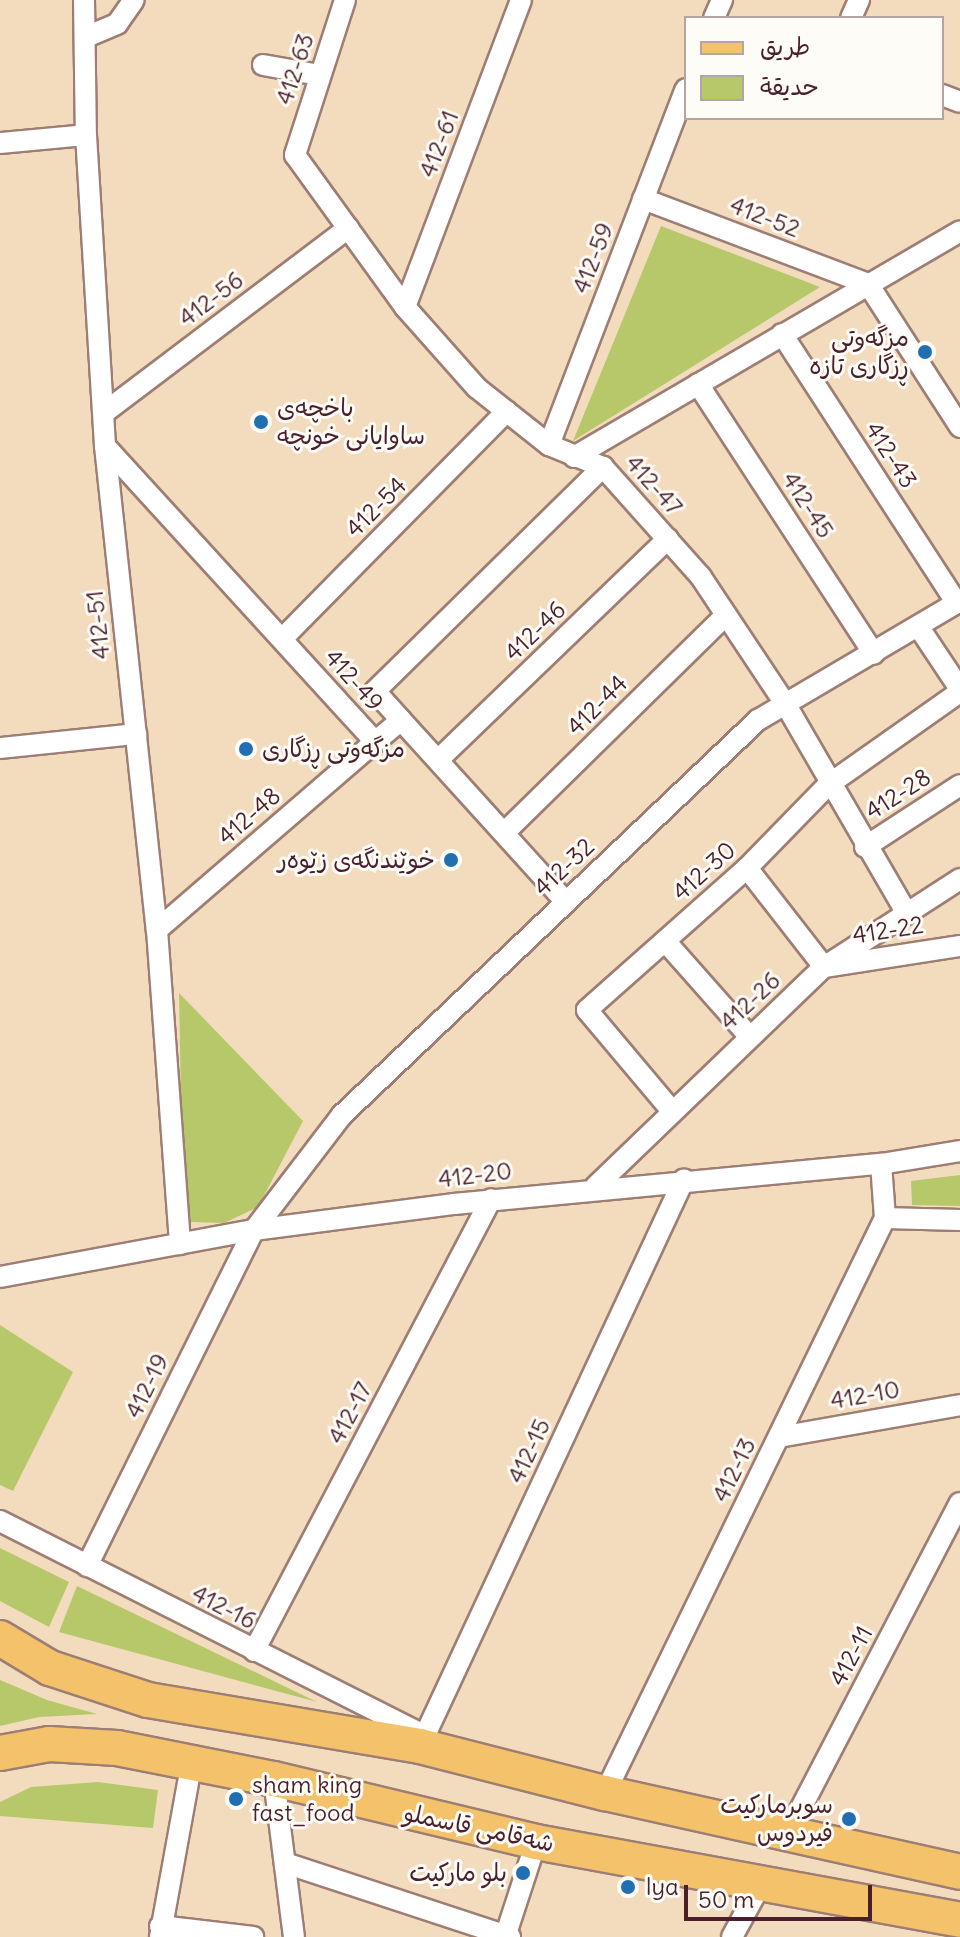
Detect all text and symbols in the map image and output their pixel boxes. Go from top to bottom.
legend [684,16,944,120]
street label: 412-63 [270,30,320,108]
text: طريق [760,31,810,61]
text: حديقة [760,71,819,101]
street label: 412-61 [413,107,465,181]
street label: 412-52 [726,191,804,243]
street label: 412-59 [566,219,620,297]
street label: 412-56 [173,265,249,333]
place label: مزگەوتی ڕزگاری تازە [809,324,909,380]
marker: مزگەوتی ڕزگاری تازە [916,343,934,361]
place label: باخچەی ساوایانی خونچە [277,394,425,450]
marker: باخچەی ساوایانی خونچە [252,413,270,431]
street label: 412-43 [859,416,923,494]
street label: 412-47 [619,449,689,521]
street label: 412-45 [776,466,840,544]
street label: 412-54 [340,471,412,543]
street label: 412-51 [80,589,116,661]
street label: 412-46 [499,595,571,667]
street label: 412-49 [319,643,389,717]
street label: 412-44 [561,669,633,741]
place label: مزگەوتی ڕزگاری [262,735,405,763]
marker: مزگەوتی ڕزگاری [237,740,255,758]
street label: 412-28 [860,762,936,826]
street label: 412-48 [212,781,286,851]
street label: 412-32 [528,832,600,902]
street label: 412-30 [667,835,741,907]
place label: خوێندنگەی زێوەر [278,846,435,874]
marker: خوێندنگەی زێوەر [442,851,460,869]
street label: 412-22 [850,910,926,950]
street label: 412-26 [714,966,786,1036]
street label: 412-20 [437,1156,513,1194]
street label: 412-19 [119,1349,175,1423]
street label: 412-10 [828,1375,902,1415]
street label: 412-17 [322,1377,378,1449]
street label: 412-15 [502,1414,556,1488]
street label: 412-13 [706,1433,762,1507]
street label: 412-16 [187,1579,261,1635]
street label: 412-11 [823,1621,879,1691]
place label: sham king fast_food [252,1771,362,1827]
marker: sham king fast_food [227,1790,245,1808]
place label: سوبرمارکیت فیردوس [720,1791,833,1847]
street label: شەقامی قاسملو [401,1798,557,1858]
marker: سوبرمارکیت فیردوس [840,1810,858,1828]
place label: بلو ماركيت [409,1859,507,1887]
marker: بلو ماركيت [514,1864,532,1882]
scale bar [688,1869,876,1919]
place label: lya [646,1873,679,1901]
marker: lya [617,1876,639,1898]
text: 50 m [698,1884,754,1914]

